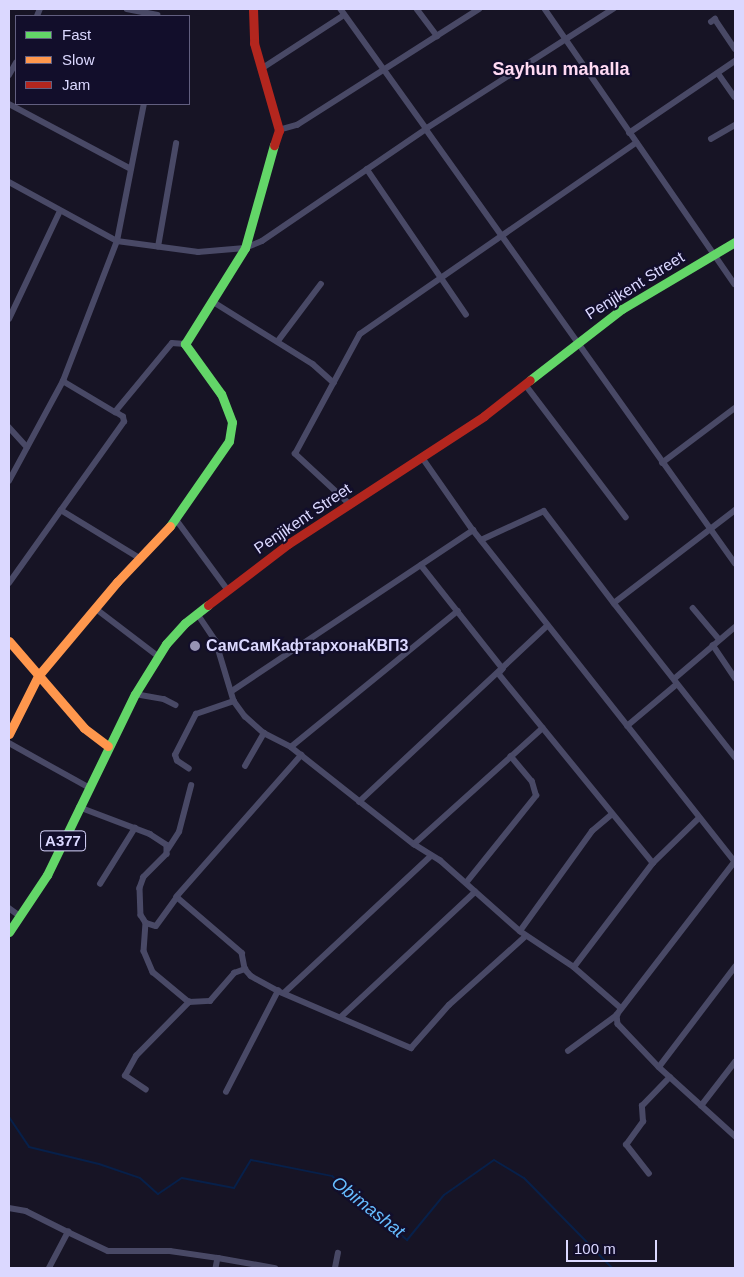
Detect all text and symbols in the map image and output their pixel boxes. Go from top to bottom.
legend [15,15,190,105]
text: Fast [62,26,91,43]
text: Slow [62,51,95,68]
district label: Sayhun mahalla [492,58,630,80]
text: Jam [62,76,90,93]
street label: Penjikent Street [582,248,688,324]
street label: Penjikent Street [251,479,355,559]
place label: СамСамКафтархонаКВП3 [206,636,408,656]
marker: СамСамКафтархонаКВП3 [188,639,202,653]
road number: A377 [39,828,87,854]
water label: Obimashat [327,1172,409,1242]
scale bar [569,1230,660,1262]
text: 100 m [574,1240,616,1257]

